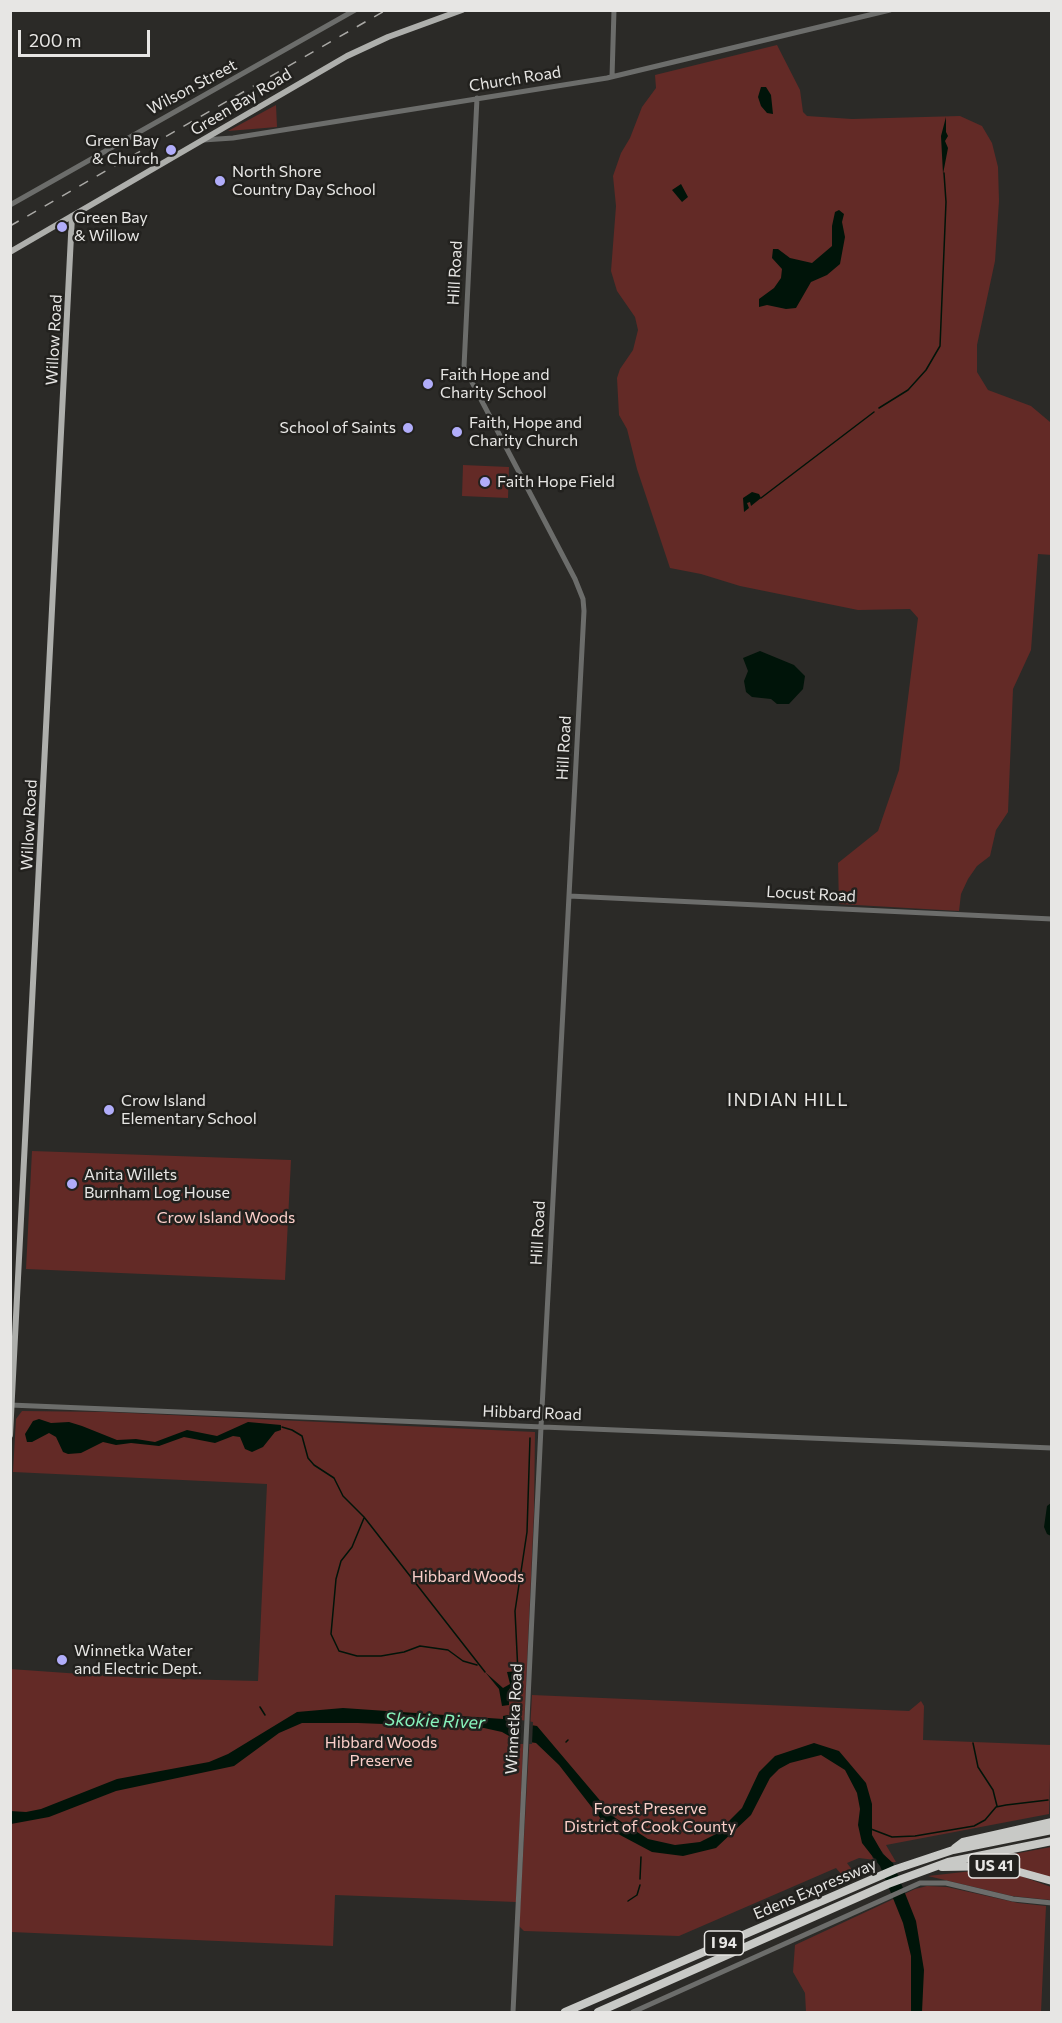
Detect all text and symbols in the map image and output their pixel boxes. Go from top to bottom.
scale bar [21,18,153,56]
text: 200 m [29,29,82,51]
street label: Wilson Street [144,55,240,119]
street label: Church Road [468,62,562,96]
street label: Green Bay Road [187,64,295,140]
place label: Green Bay & Church [85,131,159,169]
marker: Green Bay & Church [164,143,178,157]
place label: North Shore Country Day School [232,162,376,200]
marker: North Shore Country Day School [213,174,227,188]
place label: Green Bay & Willow [74,208,148,246]
marker: Green Bay & Willow [55,220,69,234]
street label: Hill Road [444,240,466,306]
street label: Willow Road [42,294,66,386]
place label: Faith Hope and Charity School [440,365,549,403]
marker: Faith Hope and Charity School [421,377,435,391]
place label: Faith, Hope and Charity Church [469,413,582,451]
place label: School of Saints [280,418,396,438]
marker: School of Saints [401,421,415,435]
marker: Faith, Hope and Charity Church [450,425,464,439]
place label: Faith Hope Field [497,472,615,492]
marker: Faith Hope Field [478,475,492,489]
street label: Hill Road [553,715,575,781]
street label: Willow Road [17,779,41,871]
street label: Locust Road [766,882,856,906]
district label: INDIAN HILL [727,1089,849,1111]
place label: Crow Island Elementary School [121,1091,257,1129]
marker: Crow Island Elementary School [102,1103,116,1117]
place label: Anita Willets Burnham Log House [84,1165,230,1203]
marker: Anita Willets Burnham Log House [65,1177,79,1191]
street label: Hill Road [527,1200,549,1266]
park label: Crow Island Woods [157,1208,295,1228]
street label: Hibbard Road [482,1402,582,1424]
park label: Hibbard Woods [412,1567,524,1587]
place label: Winnetka Water and Electric Dept. [74,1641,202,1679]
marker: Winnetka Water and Electric Dept. [55,1653,69,1667]
street label: Winnetka Road [502,1663,526,1775]
water label: Skokie River [384,1708,486,1734]
park label: Hibbard Woods Preserve [325,1733,437,1771]
park label: Forest Preserve District of Cook County [564,1799,736,1837]
street label: Edens Expressway [750,1854,880,1924]
road number: US 41 [968,1854,1020,1878]
road number: I 94 [704,1931,744,1955]

